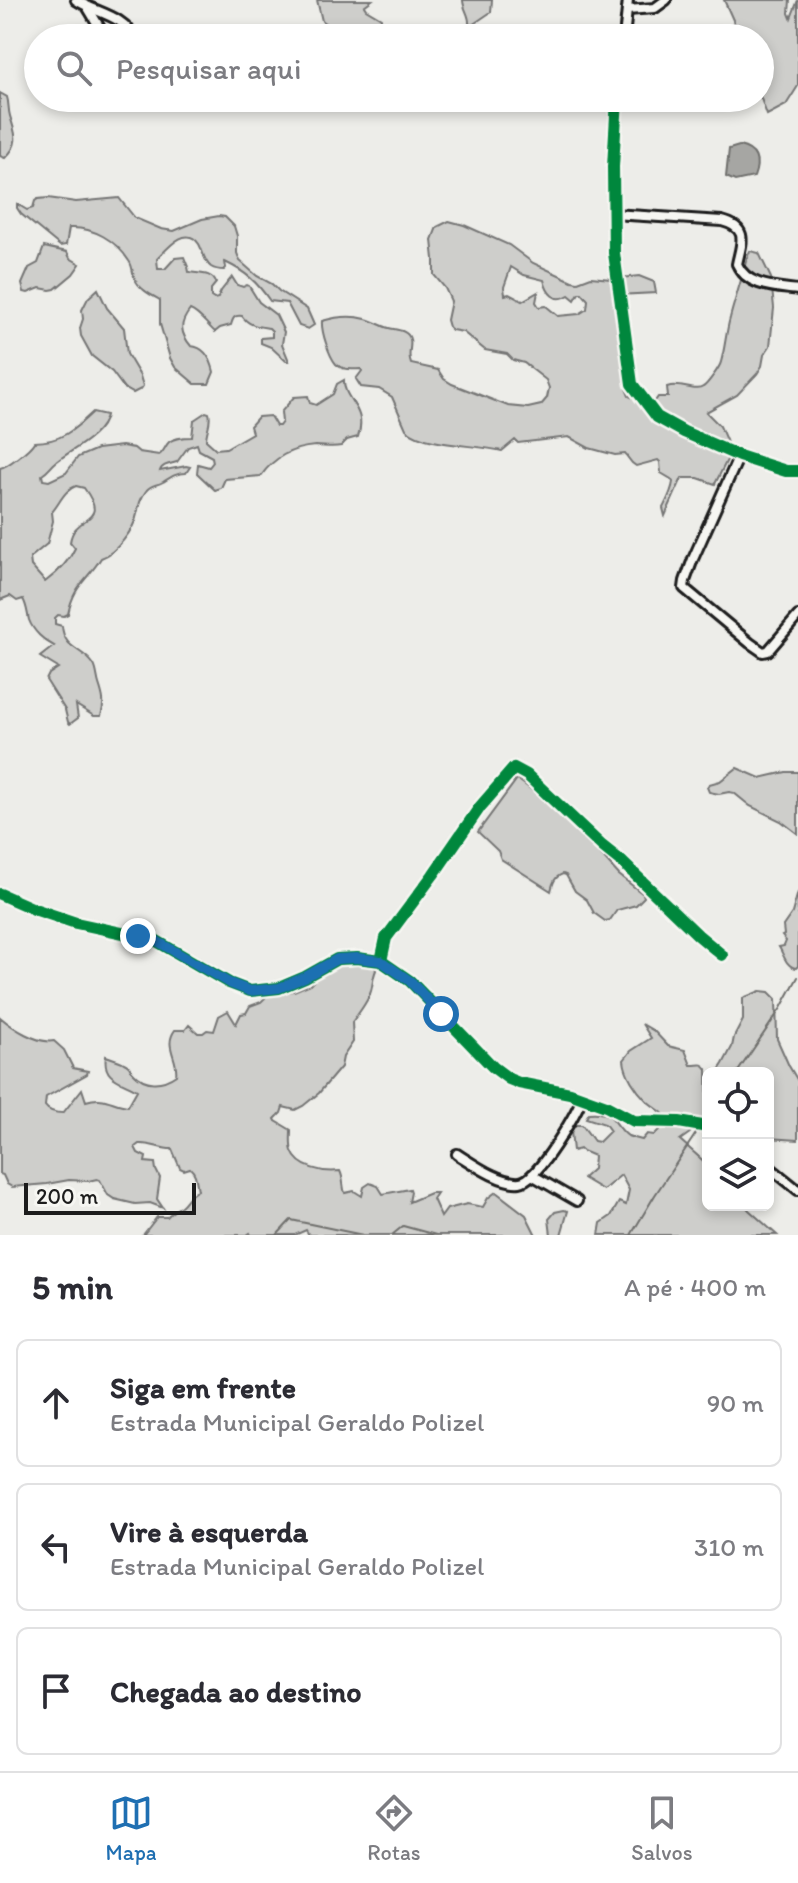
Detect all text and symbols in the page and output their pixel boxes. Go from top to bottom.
search box [24,24,774,112]
icon: search [52,46,96,90]
text: Pesquisar aqui [116,50,301,87]
route end [120,918,156,954]
route start [423,996,459,1032]
map controls [702,1067,774,1211]
button: locate [702,1067,774,1139]
button: layers [702,1139,774,1211]
scale bar [24,1179,196,1215]
text: 200 m [36,1183,98,1210]
text: 5 min [32,1267,113,1308]
text: A pé · 400 m [624,1271,766,1303]
text: Siga em frente [110,1369,296,1406]
icon: ahead [34,1381,78,1425]
text: 90 m [707,1387,764,1419]
text: Estrada Municipal Geraldo Polizel [110,1406,484,1438]
text: Vire à esquerda [110,1513,308,1550]
icon: left [34,1525,78,1569]
text: 310 m [694,1531,764,1563]
text: Estrada Municipal Geraldo Polizel [110,1550,484,1582]
icon: arrive [34,1669,78,1713]
text: Chegada ao destino [110,1673,362,1710]
tab: Mapa [105,1791,157,1866]
tab: Rotas [367,1791,421,1866]
tab: Salvos [631,1791,693,1866]

